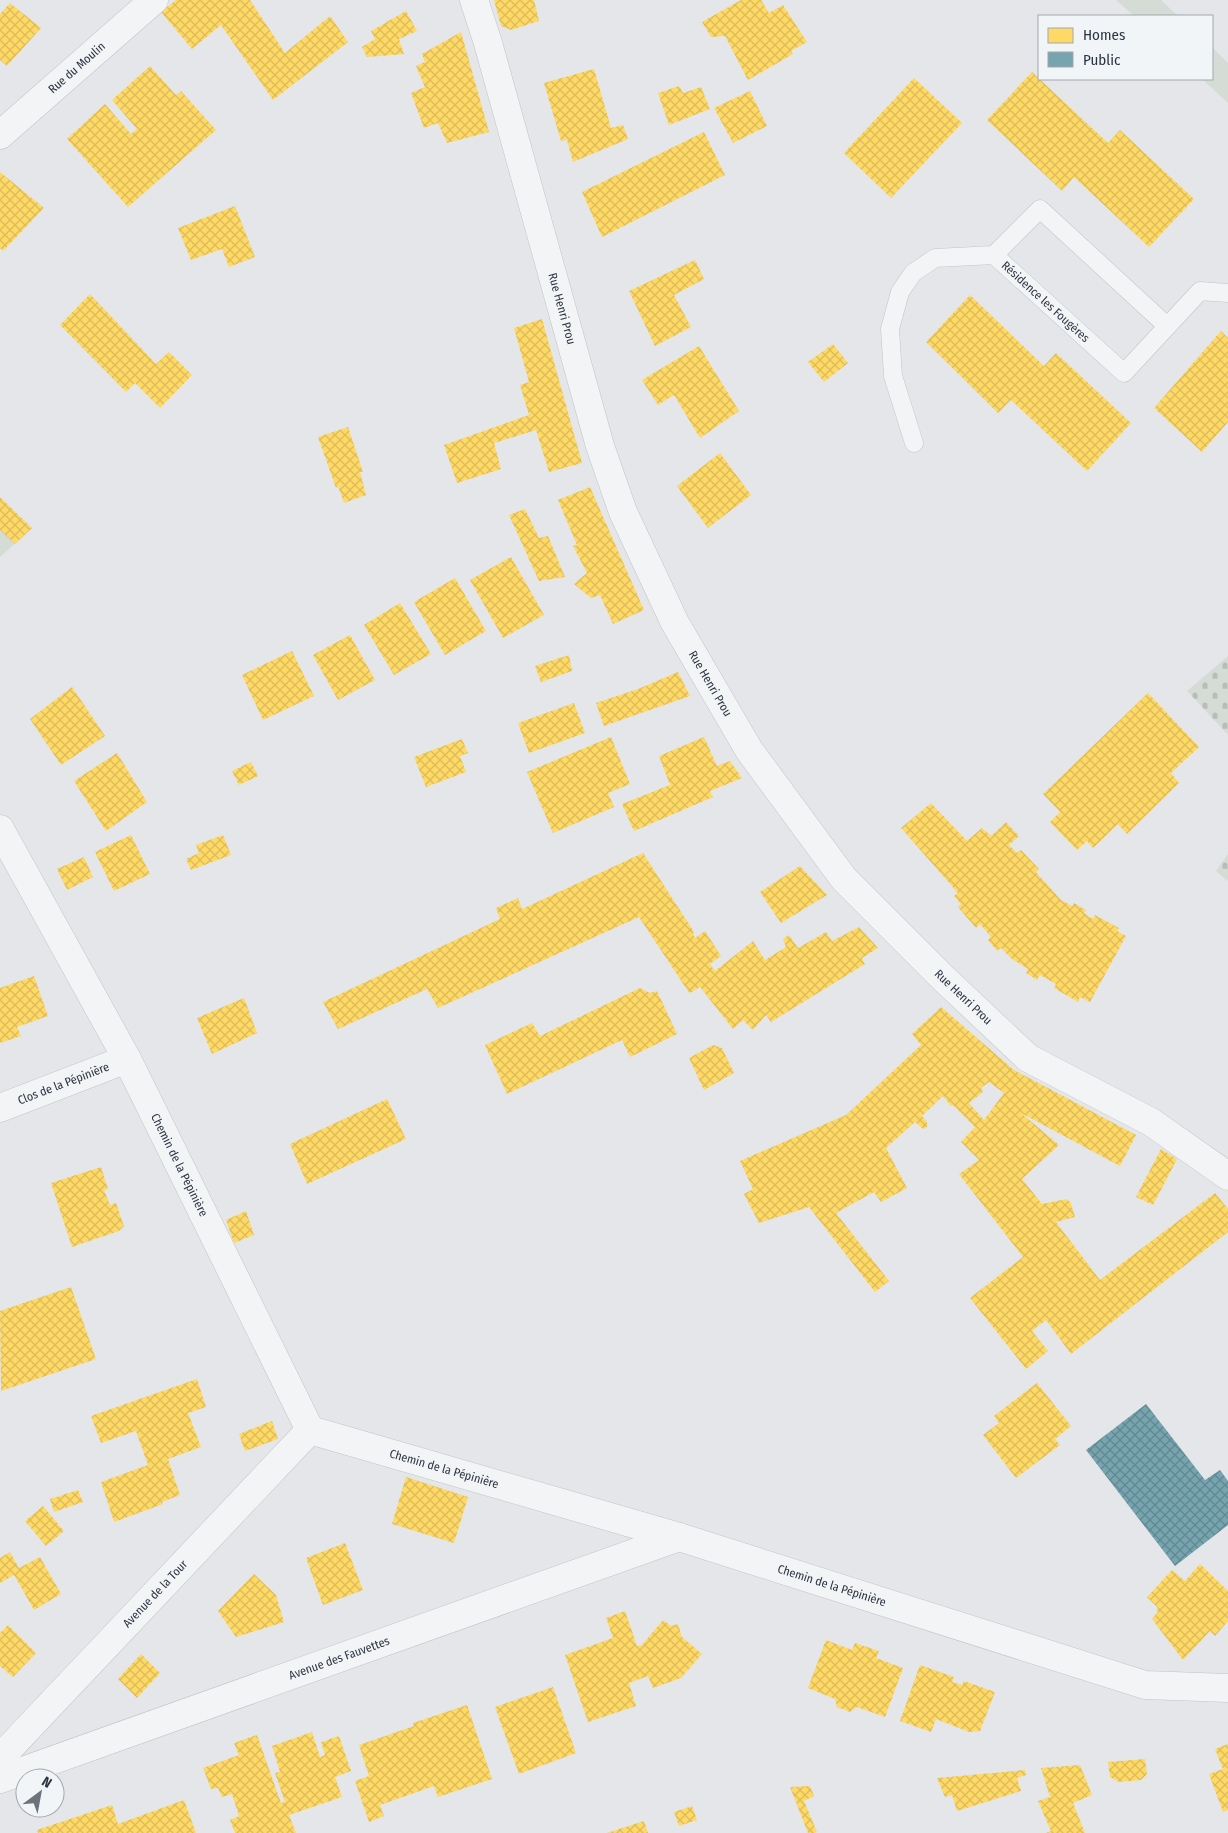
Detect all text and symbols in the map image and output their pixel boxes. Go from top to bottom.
legend [1038,15,1213,80]
text: Homes [1083,26,1125,44]
street label: Rue du Moulin [45,39,108,96]
text: Public [1083,51,1121,69]
street label: Résidence les Fougères [999,258,1092,345]
street label: Rue Henri Prou [545,271,578,346]
street label: Rue Henri Prou [686,648,735,719]
street label: Rue Henri Prou [932,967,995,1027]
street label: Clos de la Pépinière [16,1060,111,1107]
street label: Chemin de la Pépinière [148,1111,211,1219]
street label: Chemin de la Pépinière [388,1446,500,1491]
street label: Avenue de la Tour [120,1557,191,1630]
street label: Chemin de la Pépinière [776,1562,888,1609]
street label: Avenue des Fauvettes [287,1634,391,1683]
north arrow [15,1768,65,1818]
text: N [39,1773,55,1792]

